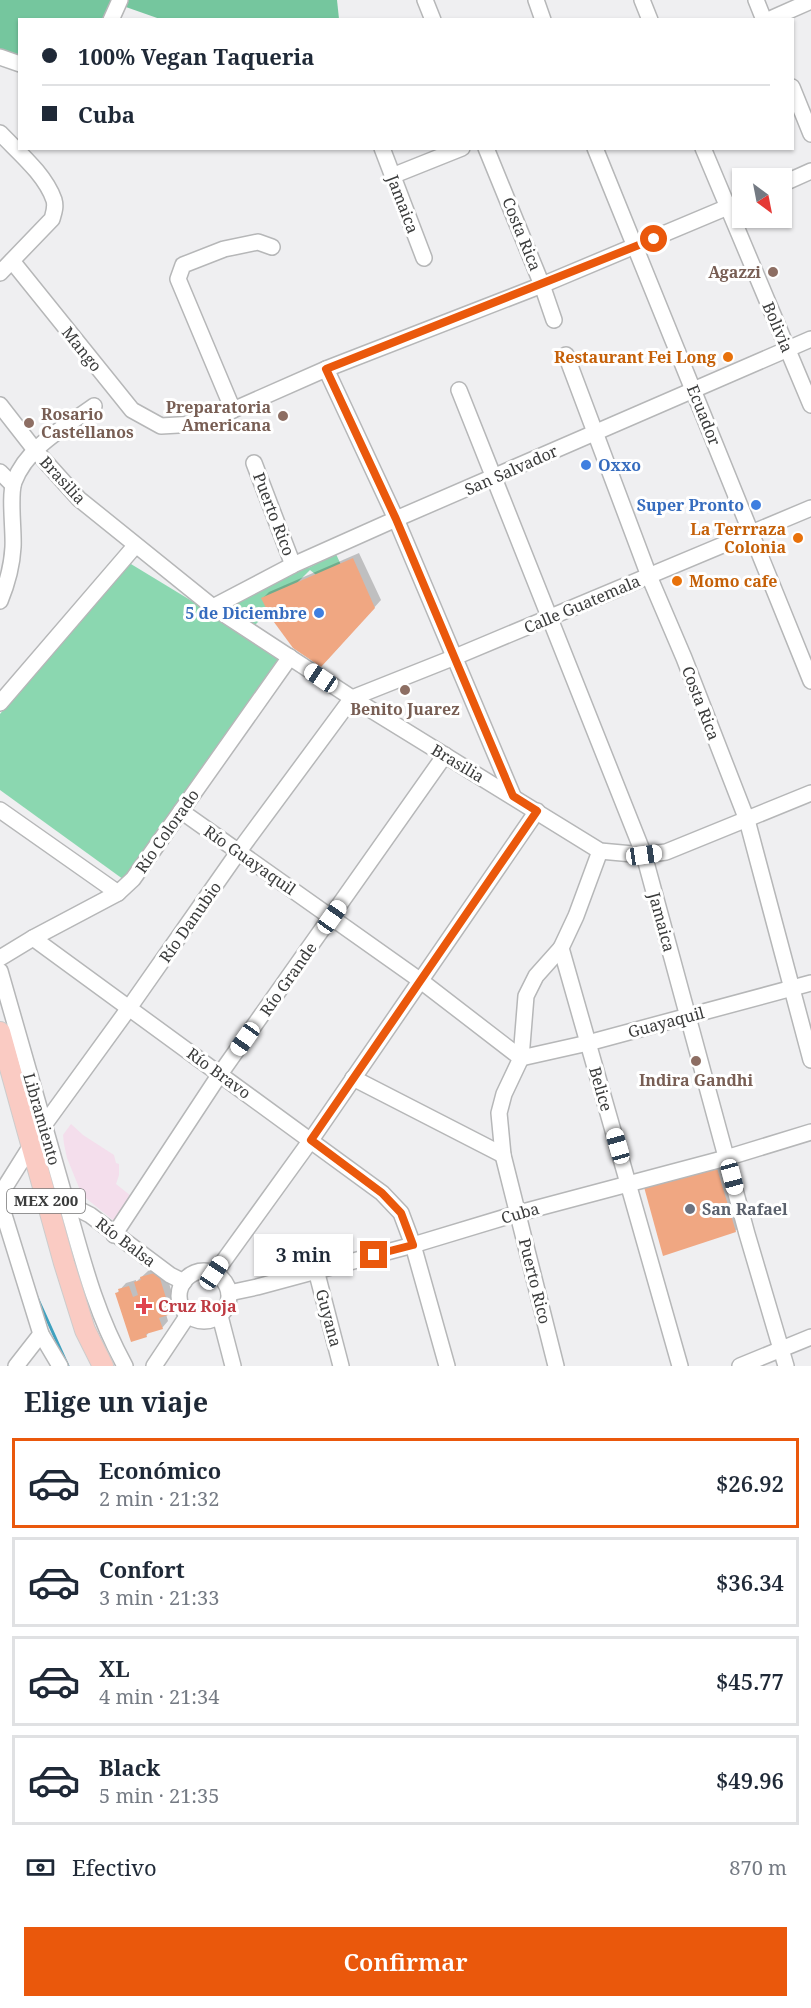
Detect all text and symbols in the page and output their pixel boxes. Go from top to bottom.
text: 100% Vegan Taqueria [78,41,314,71]
text: Cuba [78,99,135,129]
north arrow [732,168,792,228]
map controls [732,168,792,228]
street label: Jamaica [381,171,424,236]
street label: Costa Rica [497,194,547,274]
route start [640,225,667,252]
place label: Agazzi [708,261,761,283]
marker: Agazzi [766,265,780,279]
street label: Bolivia [757,298,799,356]
street label: Mango [57,322,107,376]
place label: Restaurant Fei Long [554,346,716,368]
marker: Restaurant Fei Long [721,350,735,364]
street label: Ecuador [682,381,726,449]
place label: Preparatoria Americana [166,396,271,436]
place label: Rosario Castellanos [41,403,134,443]
marker: Preparatoria Americana [276,409,290,423]
marker: Rosario Castellanos [22,416,36,430]
street label: San Salvador [461,439,561,500]
street label: Brasilia [35,451,91,509]
place label: Oxxo [598,454,641,476]
marker: Oxxo [579,458,593,472]
street label: Puerto Rico [248,469,300,559]
place label: Super Pronto [637,494,744,516]
marker: Super Pronto [749,498,763,512]
place label: La Terrraza Colonia [690,518,786,558]
marker: La Terrraza Colonia [791,531,805,545]
street label: Calle Guatemala [520,570,644,638]
place label: Momo cafe [689,570,778,592]
marker: Momo cafe [670,574,684,588]
place label: 5 de Diciembre [185,602,307,624]
marker: 5 de Diciembre [312,606,326,620]
car [301,660,341,696]
street label: Costa Rica [677,663,725,743]
marker: Benito Juarez [398,683,412,697]
place label: Benito Juarez [350,698,460,720]
street label: Brasilia [427,739,489,787]
street label: Río Colorado [130,785,204,877]
street label: Río Guayaquil [200,820,300,900]
car [625,844,663,866]
street label: Río Danubio [154,877,226,967]
street label: Jamaica [643,889,681,954]
car [314,897,350,937]
street label: Río Grande [255,938,321,1020]
street label: Guayaquil [625,1001,707,1043]
car [227,1019,263,1059]
street label: Río Bravo [183,1042,255,1104]
marker: Indira Gandhi [689,1054,703,1068]
street label: Belice [584,1064,618,1114]
place label: Indira Gandhi [639,1069,753,1091]
street label: Libramiento [18,1070,66,1168]
car [604,1126,632,1166]
car [719,1157,745,1197]
road number: MEX 200 [7,1189,85,1213]
street label: Cuba [498,1197,542,1229]
place label: San Rafael [702,1198,788,1220]
marker: San Rafael [683,1202,697,1216]
street label: Río Balsa [92,1212,160,1272]
callout: 3 min [254,1234,353,1276]
street label: Puerto Rico [514,1236,556,1326]
text: 3 min [276,1241,331,1268]
route end [360,1241,387,1268]
car [196,1253,232,1293]
street label: Guyana [311,1287,347,1349]
place label: Cruz Roja [158,1295,237,1317]
marker: Cruz Roja [135,1297,153,1315]
text: Elige un viaje [24,1383,208,1420]
text: Económico [99,1455,221,1485]
icon: car [27,1456,81,1510]
text: $26.92 [716,1468,784,1498]
text: 2 min · 21:32 [99,1485,219,1512]
text: Confort [99,1554,185,1584]
icon: car [27,1555,81,1609]
text: $36.34 [716,1567,784,1597]
text: 3 min · 21:33 [99,1584,219,1611]
text: XL [99,1653,130,1683]
icon: car [27,1654,81,1708]
text: $45.77 [716,1666,784,1696]
text: 4 min · 21:34 [99,1683,219,1710]
text: Black [99,1752,160,1782]
icon: car [27,1753,81,1807]
text: $49.96 [716,1765,784,1795]
text: 5 min · 21:35 [99,1782,219,1809]
icon: cash [24,1851,57,1884]
text: Efectivo [72,1852,157,1882]
text: 870 m [729,1854,787,1881]
button: Confirmar [24,1927,787,1996]

